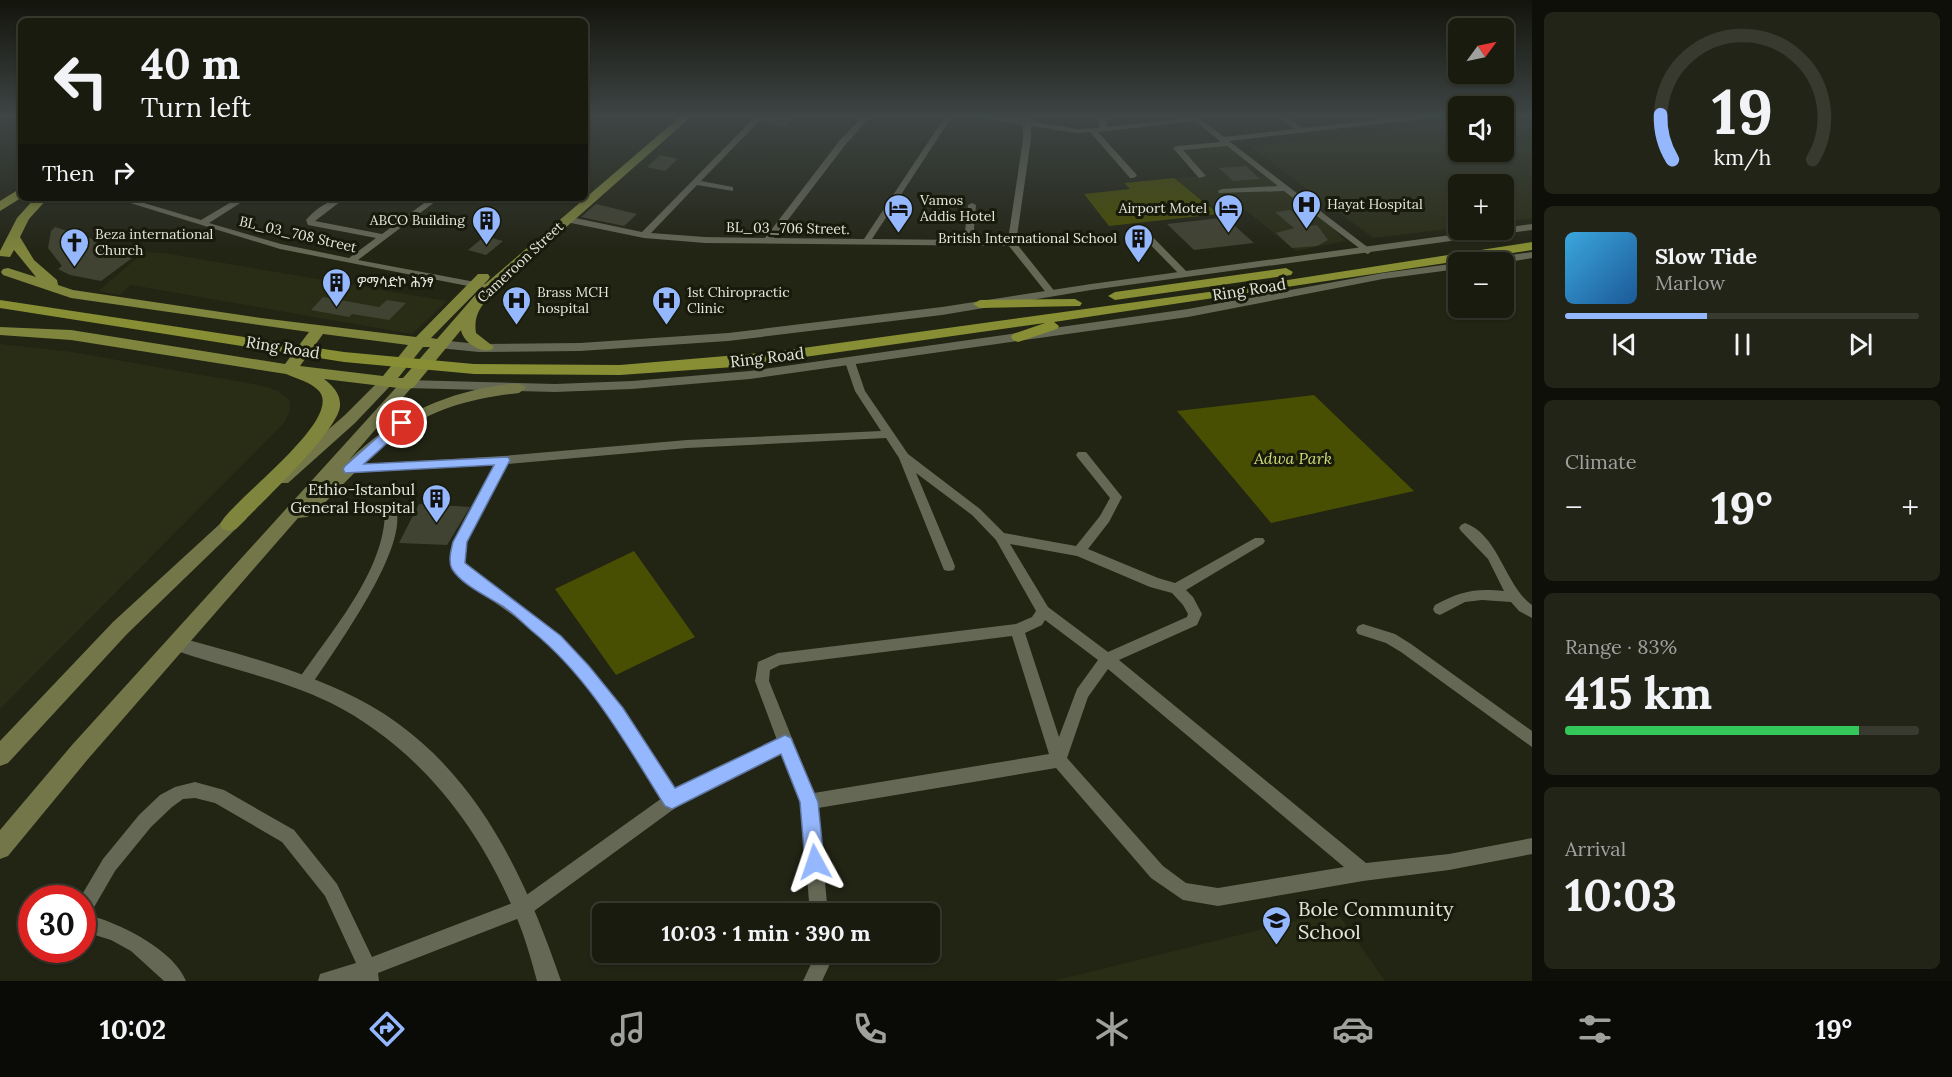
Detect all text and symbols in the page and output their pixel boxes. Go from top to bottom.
north arrow [1448,18,1514,84]
map controls [1448,18,1514,318]
text: 40 m [141,37,240,91]
icon: left [42,42,120,120]
text: 19 [1711,71,1773,151]
text: Turn left [141,90,251,124]
button: sound [1448,96,1514,162]
text: km/h [1713,143,1771,171]
icon: right [107,156,140,189]
text: Then [42,159,95,187]
button: + [1448,174,1514,240]
hospital icon: Hayat Hospital [1290,188,1322,230]
place label: Vamos Addis Hotel [919,191,995,225]
hotel icon: Vamos Addis Hotel [883,192,915,234]
hotel icon: Airport Motel [1212,192,1244,234]
place label: Hayat Hospital [1327,195,1423,213]
place label: Airport Motel [1118,199,1207,217]
building icon: ABCO Building [470,204,502,246]
place label: ABCO Building [369,211,465,229]
street label: BL_03_708 Street [238,212,359,256]
street label: Cameroon Street [473,217,567,307]
street label: BL_03_706 Street. [726,218,850,238]
building icon: British International School [1122,222,1154,264]
place label: Beza international Church [95,225,214,259]
church icon: Beza international Church [58,226,90,268]
place label: British International School [938,229,1117,247]
text: Slow Tide [1655,242,1757,270]
button: − [1448,252,1514,318]
building icon: ዎማሳድኮ ሕንፃ [320,266,352,308]
text: Marlow [1655,270,1725,295]
place label: ዎማሳድኮ ሕንፃ [357,273,434,291]
street label: Ring Road [1211,273,1288,305]
place label: Brass MCH hospital [537,283,609,317]
place label: 1st Chiropractic Clinic [687,283,790,317]
hospital icon: Brass MCH hospital [500,284,532,326]
hospital icon: 1st Chiropractic Clinic [650,284,682,326]
icon: previous [1608,328,1641,361]
icon: pause [1726,328,1759,361]
icon: next [1844,328,1877,361]
street label: Ring Road [245,331,322,363]
street label: Ring Road [729,342,806,371]
pin [376,397,427,448]
icon: arrive [385,406,418,439]
park label: Adwa Park [1253,448,1332,468]
text: Climate [1565,449,1637,474]
place label: Ethio-Istanbul General Hospital [290,479,415,517]
text: 19° [1711,479,1773,536]
building icon: Ethio-Istanbul General Hospital [420,482,452,524]
text: − [1565,486,1583,528]
text: + [1901,486,1919,528]
text: Range · 83% [1565,634,1677,659]
text: 415 km [1565,664,1712,721]
position arrow [783,830,847,894]
text: Arrival [1565,836,1626,861]
text: 10:03 [1565,866,1677,923]
speed limit sign: 30 [18,885,96,963]
place label: Bole Community School [1298,896,1454,944]
school or university icon: Bole Community School [1261,904,1293,946]
text: 10:03 · 1 min · 390 m [661,919,871,947]
icon: directions [366,1008,408,1050]
icon: music [607,1008,649,1050]
icon: phone [849,1008,891,1050]
icon: climate [1091,1008,1133,1050]
icon: car [1332,1008,1374,1050]
icon: filters [1574,1008,1616,1050]
text: 10:02 [100,1012,166,1046]
text: 19° [1815,1012,1852,1046]

